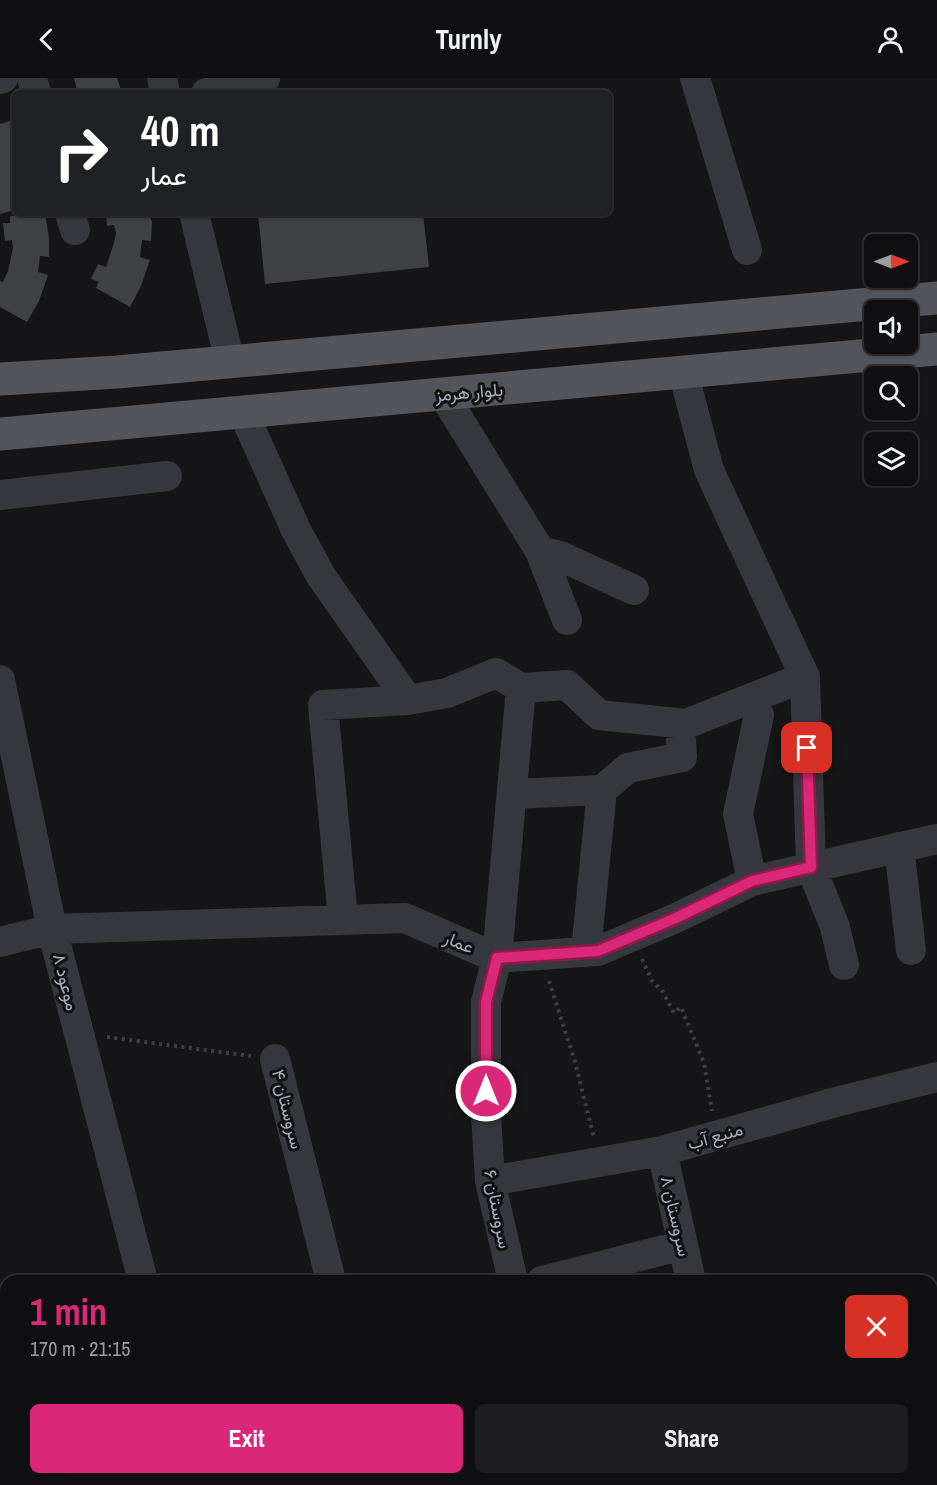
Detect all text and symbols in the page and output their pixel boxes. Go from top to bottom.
text: Turnly [435,21,502,57]
icon: back [30,23,63,56]
icon: person [874,23,907,56]
text: 40 m [141,103,220,159]
icon: right [42,114,120,192]
text: عمار [141,157,187,193]
north arrow [864,234,918,288]
map controls [864,234,918,486]
button: sound [864,300,918,354]
button: search [864,366,918,420]
street label: بلوار هرمز [433,377,504,408]
button: layers [864,432,918,486]
pin [781,722,832,773]
icon: arrive [790,731,823,764]
street label: عمار [439,924,478,959]
street label: موعود ۸ [47,951,85,1013]
position arrow [454,1059,518,1123]
street label: سروستان ۴ [266,1067,310,1151]
street label: منبع آب [684,1116,746,1156]
street label: سروستان ۶ [478,1167,518,1251]
street label: سروستان ۸ [655,1173,697,1259]
text: 1 min [30,1288,107,1336]
button: close [845,1295,908,1358]
text: 170 m · 21:15 [30,1335,130,1362]
button: Exit [30,1404,463,1473]
button: Share [475,1404,908,1473]

